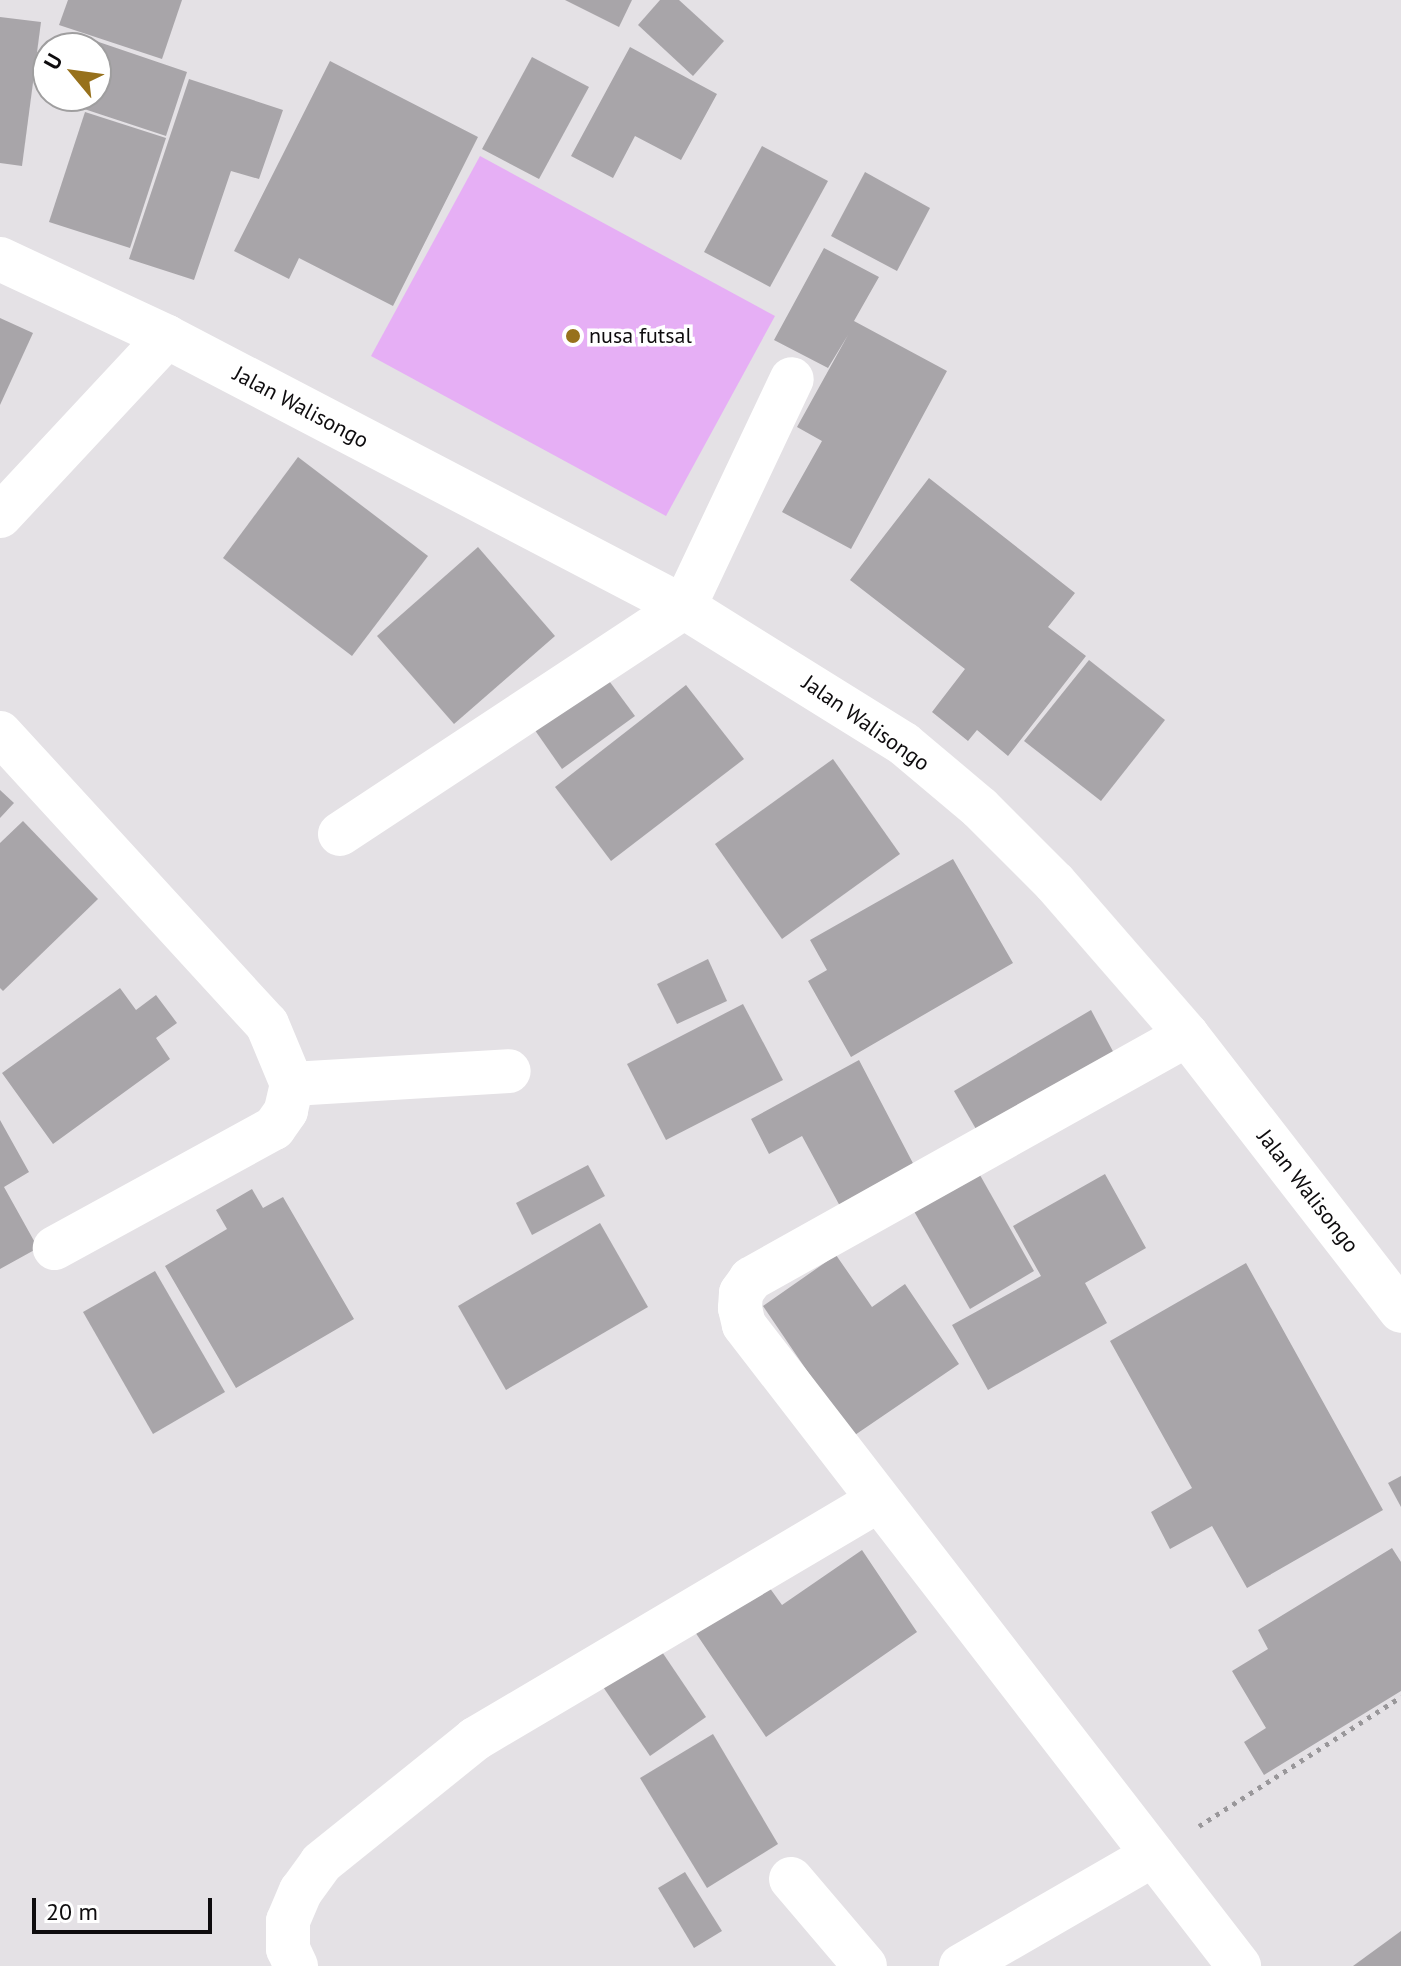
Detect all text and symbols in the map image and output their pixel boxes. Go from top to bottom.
north arrow [32,32,112,112]
text: U [37,49,68,74]
place label: nusa futsal [589,323,692,349]
marker: nusa futsal [564,327,582,345]
street label: Jalan Walisongo [229,360,373,454]
street label: Jalan Walisongo [797,669,935,777]
street label: Jalan Walisongo [1251,1124,1365,1258]
scale bar [36,1882,216,1932]
text: 20 m [46,1896,98,1927]

